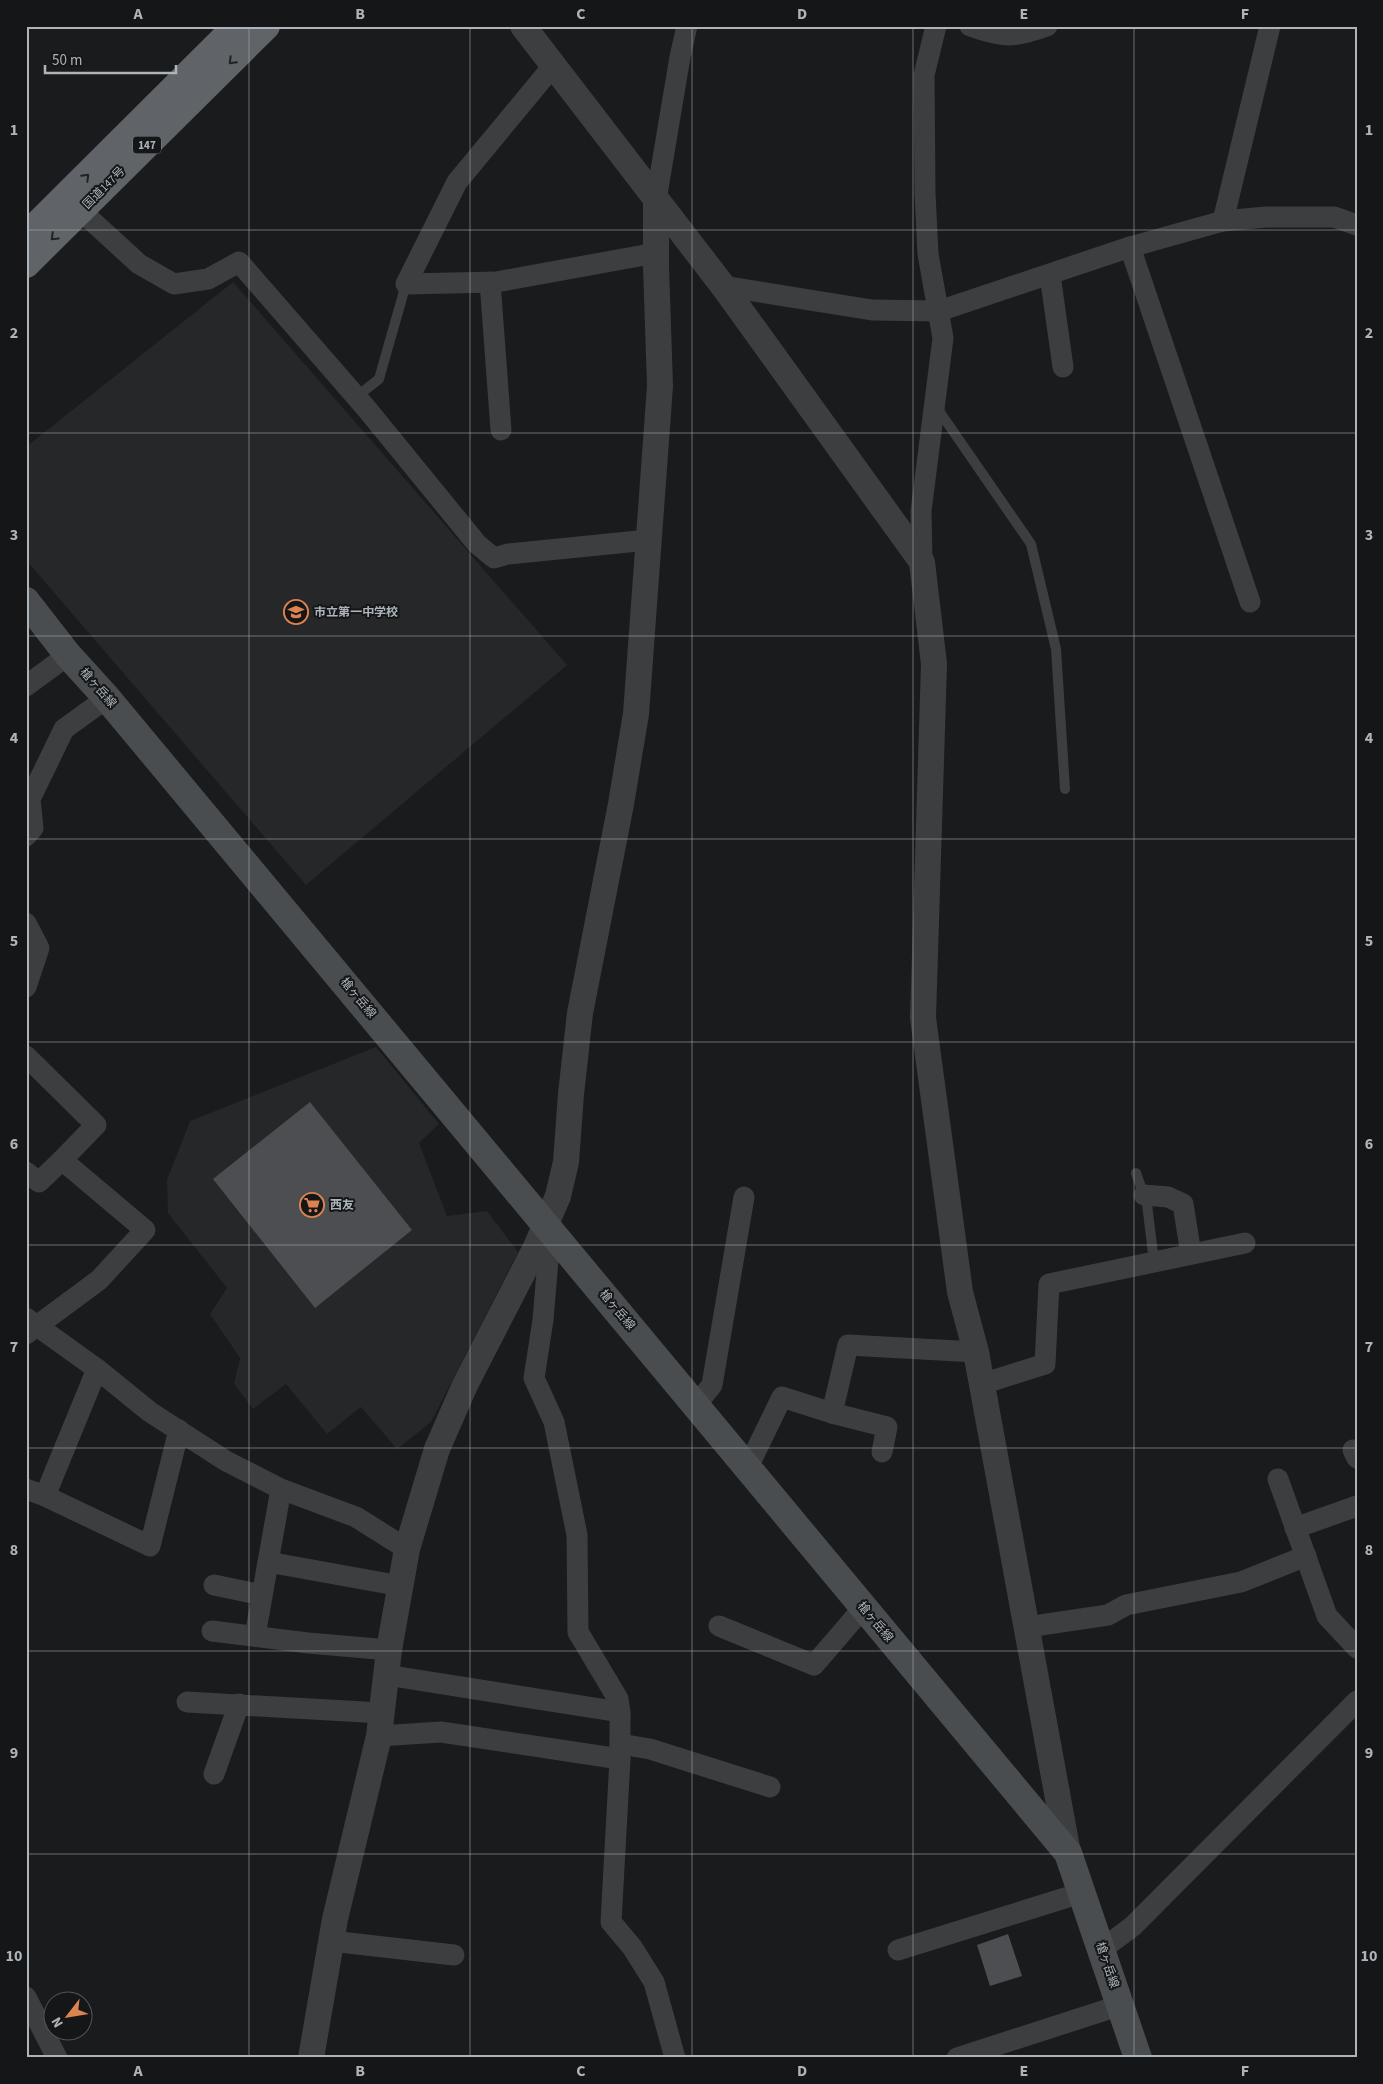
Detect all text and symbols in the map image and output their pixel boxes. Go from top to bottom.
text: A [132,3,143,25]
text: B [355,3,365,25]
text: C [576,3,586,25]
text: D [797,3,807,25]
text: E [1020,3,1028,25]
text: F [1241,3,1249,25]
scale bar [45,42,176,74]
text: 50 m [52,50,82,71]
one-way arrow [228,55,237,64]
text: 1 [10,119,18,141]
text: 1 [1365,119,1373,141]
road number: 147 [133,136,161,154]
street label: 国道147号 [79,163,129,213]
one-way arrow [80,174,89,183]
one-way arrow [51,231,60,240]
text: 2 [10,322,18,344]
text: 2 [1365,322,1373,344]
text: 3 [10,524,18,546]
text: 3 [1365,524,1373,546]
school or university icon: 市立第一中学校 [283,599,309,625]
place label: 市立第一中学校 [314,604,398,621]
street label: 槍ヶ岳線 [76,664,120,712]
text: 4 [10,727,19,749]
text: 4 [1365,727,1374,749]
text: 5 [10,930,18,952]
text: 5 [1365,930,1373,952]
street label: 槍ヶ岳線 [336,974,380,1022]
text: 6 [10,1133,18,1155]
text: 6 [1365,1133,1373,1155]
supermarket icon: 西友 [299,1192,325,1218]
place label: 西友 [330,1197,354,1214]
street label: 槍ヶ岳線 [595,1286,639,1334]
text: 7 [10,1336,18,1358]
text: 7 [1365,1336,1373,1358]
text: 8 [10,1539,18,1561]
text: 8 [1365,1539,1373,1561]
street label: 槍ヶ岳線 [853,1598,897,1646]
text: 9 [10,1742,18,1764]
text: 9 [1365,1742,1373,1764]
street label: 槍ヶ岳線 [1091,1940,1123,1990]
text: 10 [6,1945,22,1967]
text: 10 [1361,1945,1377,1967]
north arrow [42,1992,92,2042]
text: N [47,2013,69,2031]
text: A [132,2060,143,2082]
text: B [355,2060,365,2082]
text: C [576,2060,586,2082]
text: D [797,2060,807,2082]
text: E [1020,2060,1028,2082]
text: F [1241,2060,1249,2082]

